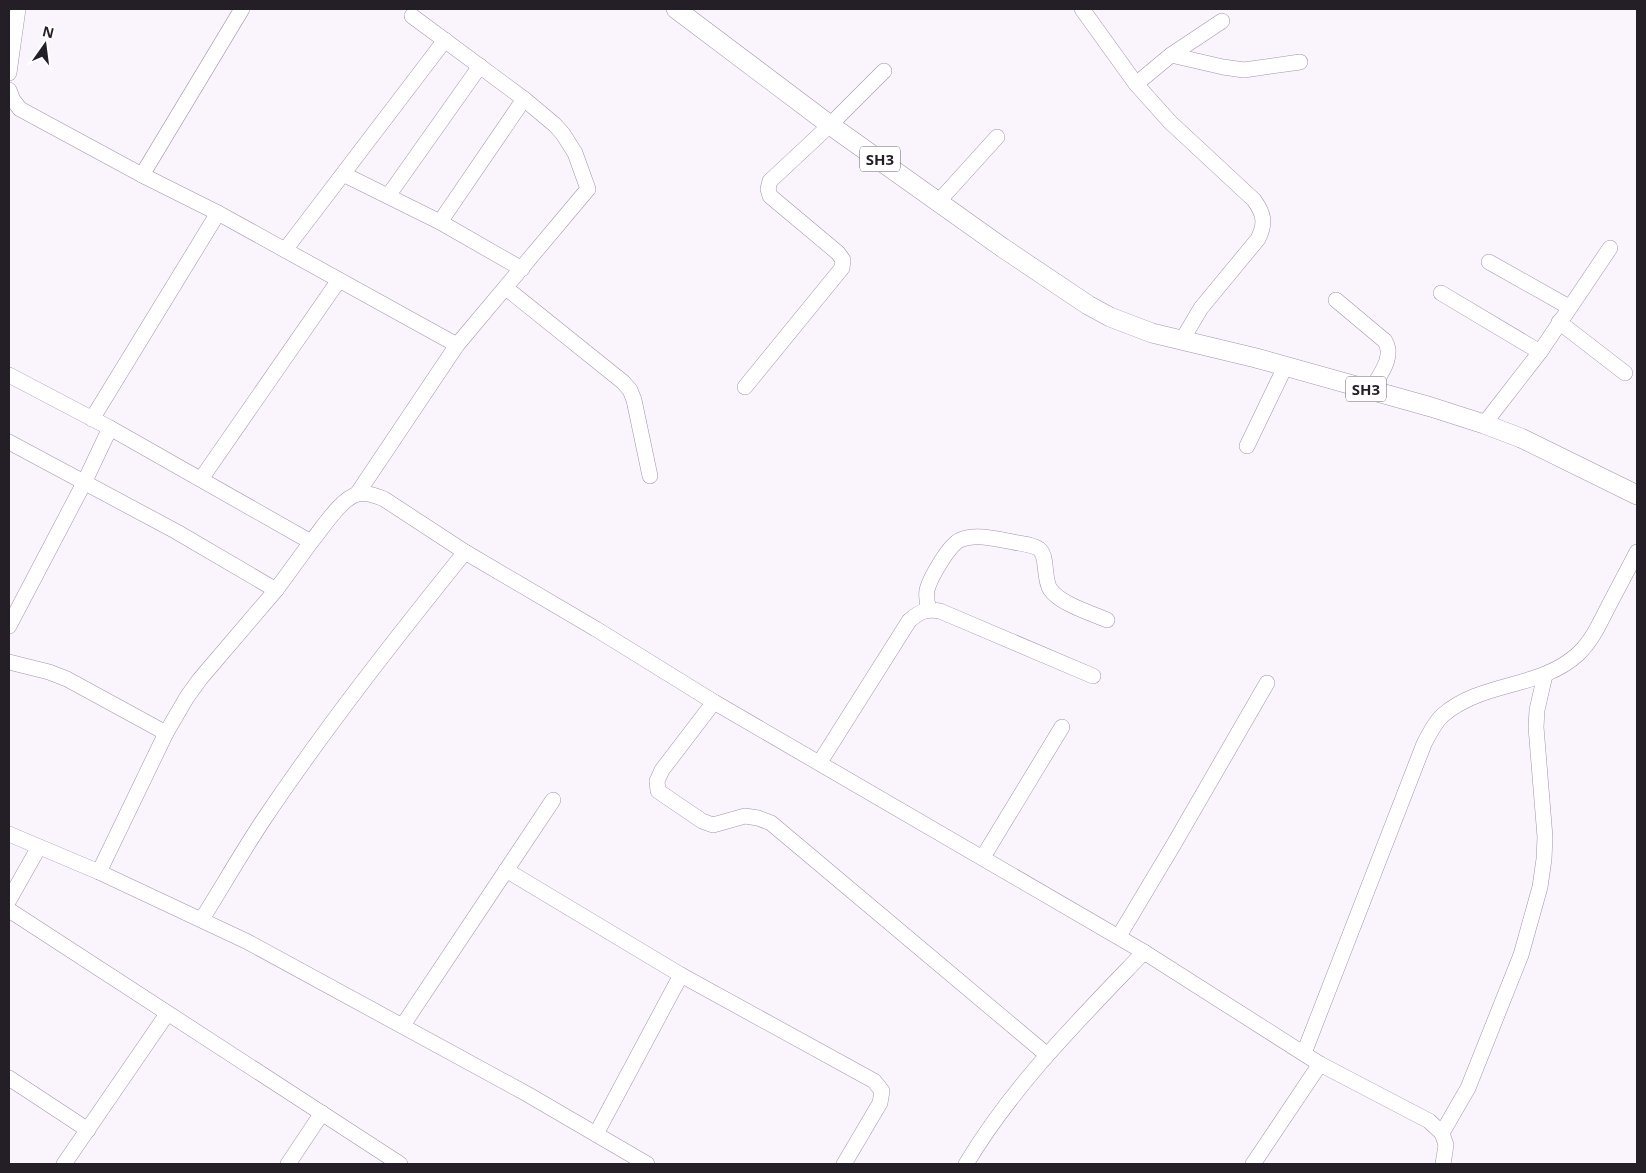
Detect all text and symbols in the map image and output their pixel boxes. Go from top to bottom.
north arrow [20,20,70,70]
text: N [40,21,56,42]
road number: SH3 [860,146,900,172]
road number: SH3 [1346,376,1386,402]

